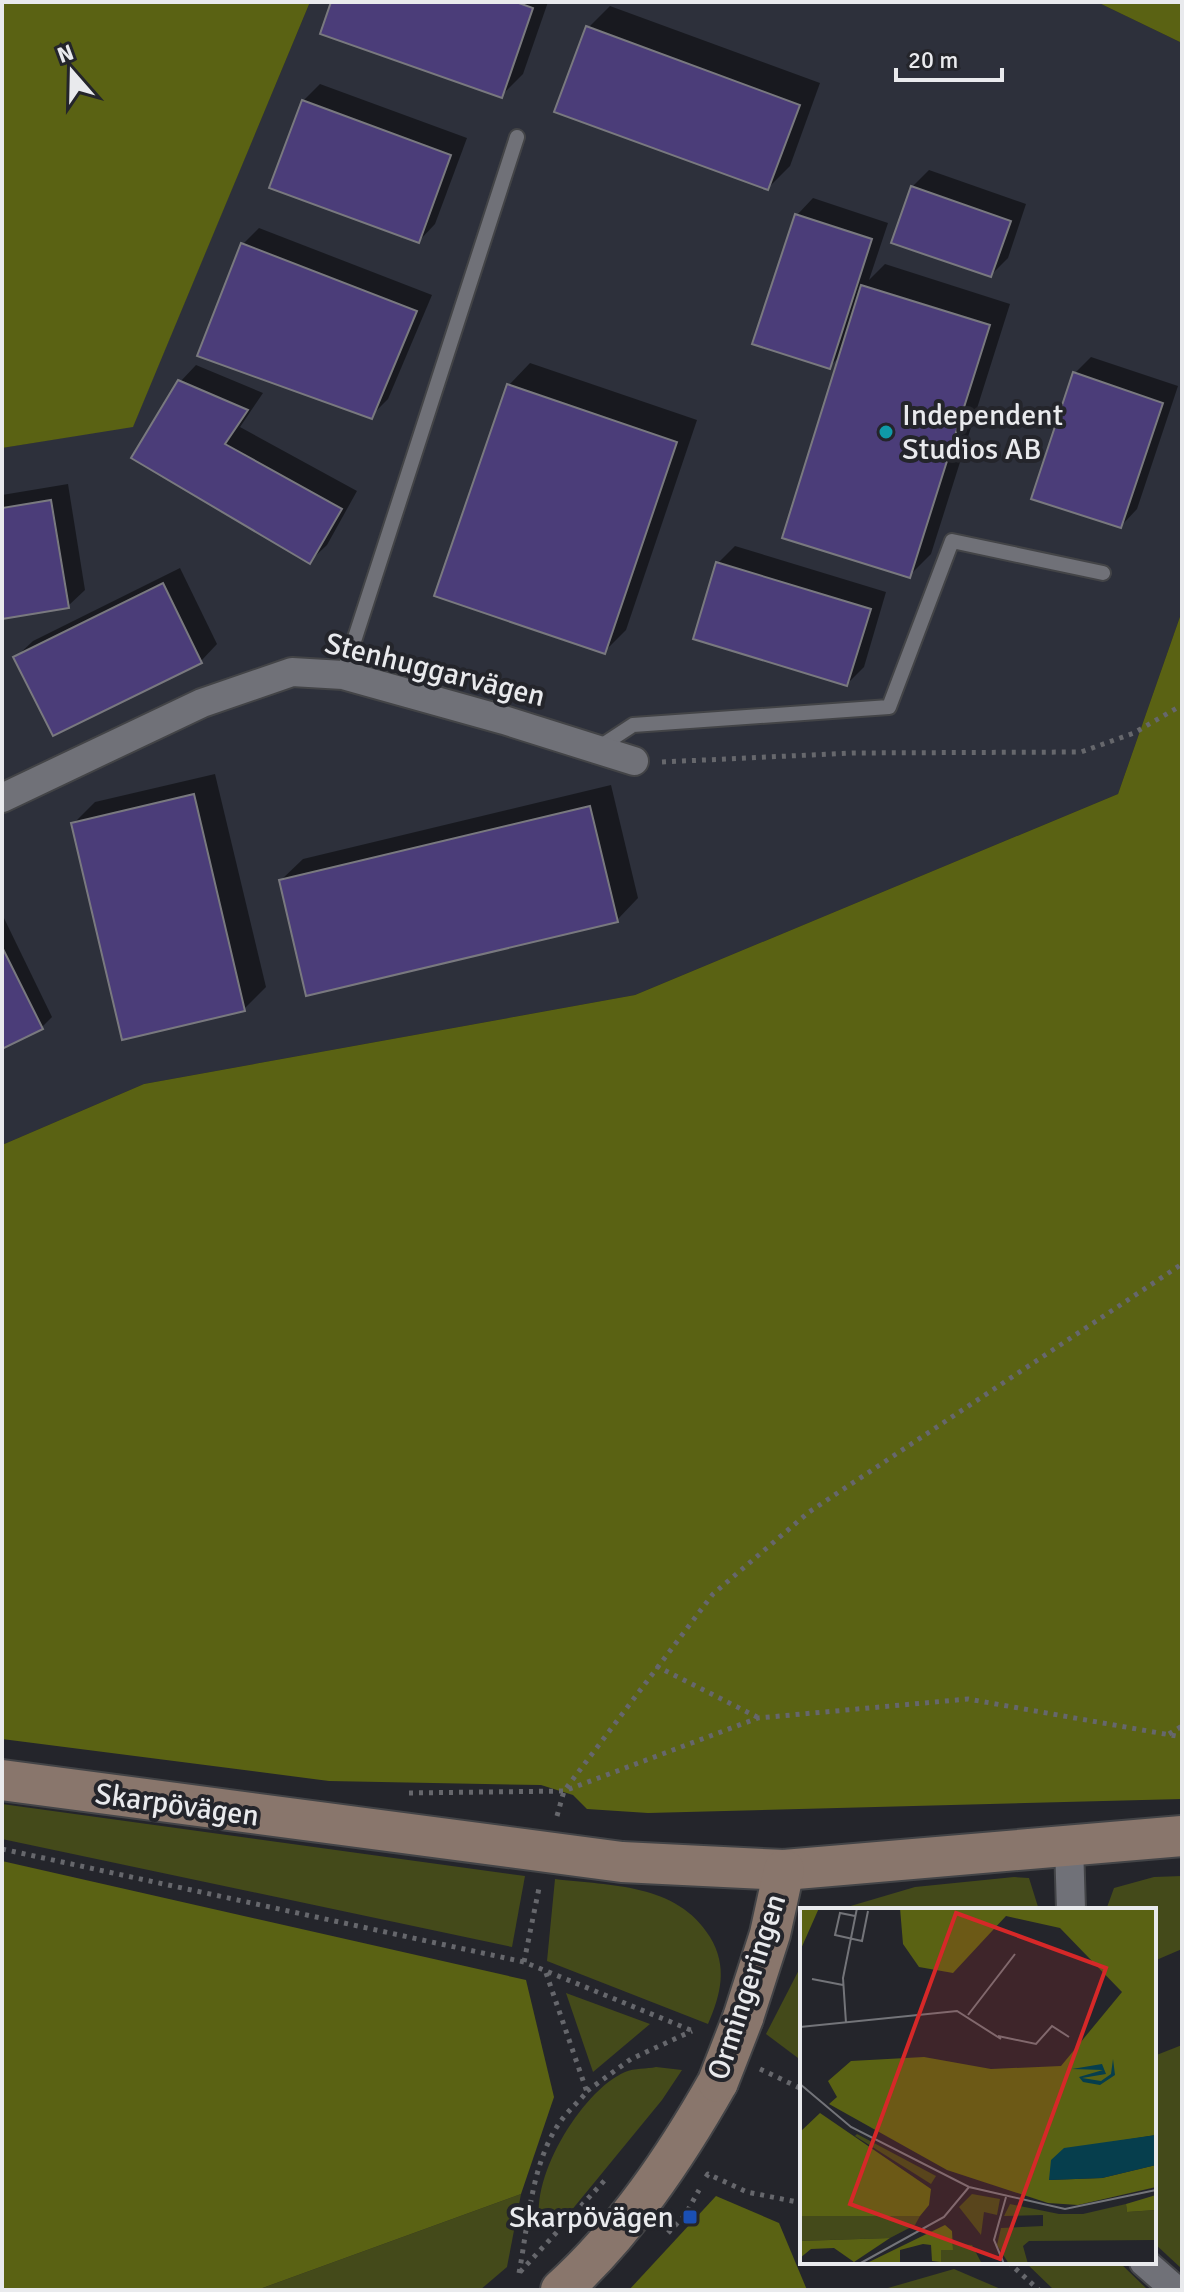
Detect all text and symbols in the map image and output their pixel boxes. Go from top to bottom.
north arrow [32,32,112,112]
scale bar [896,32,1002,82]
text: N [54,38,77,69]
text: 20 m [908,45,958,75]
place label: Independent Studios AB [902,397,1063,468]
marker: Independent Studios AB [877,423,895,441]
street label: Stenhuggarvägen [321,625,549,715]
street label: Skarpövägen [93,1775,261,1835]
street label: Ormingeringen [700,1889,794,2085]
inset map [800,1908,1156,2264]
place label: Skarpövägen [509,2199,674,2236]
marker: Skarpövägen [681,2208,699,2226]

